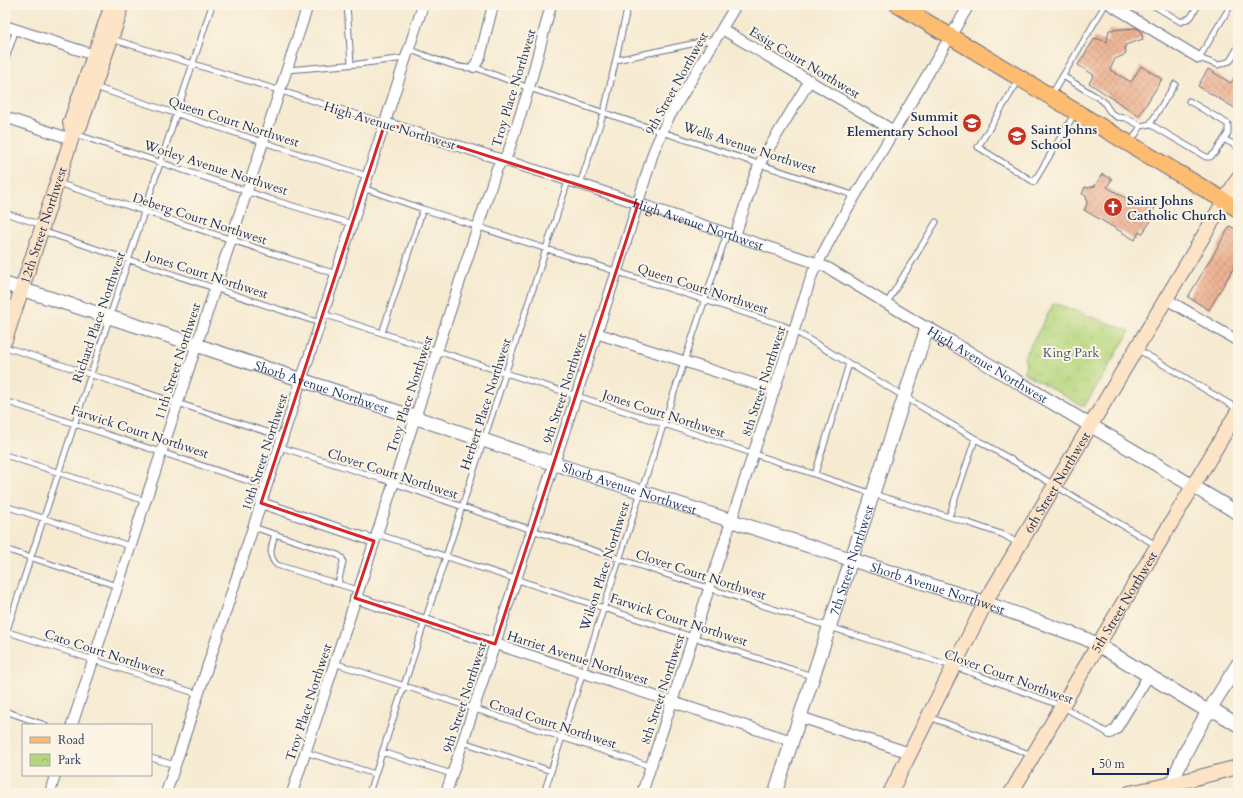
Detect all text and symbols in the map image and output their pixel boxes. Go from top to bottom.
street label: Essig Court Northwest [746,23,863,103]
street label: Troy Place Northwest [487,27,540,149]
street label: 9th Street Northwest [641,29,713,138]
street label: Queen Court Northwest [166,92,301,152]
street label: High Avenue Northwest [322,97,458,155]
place label: Summit Elementary School [846,108,958,141]
school or university icon: Summit Elementary School [961,112,983,134]
street label: Wells Avenue Northwest [680,118,819,178]
place label: Saint Johns School [1031,121,1098,154]
school or university icon: Saint Johns School [1006,125,1028,147]
street label: Worley Avenue Northwest [141,136,290,200]
street label: 12th Street Northwest [16,165,72,286]
street label: Deberg Court Northwest [130,189,269,249]
place label: Saint Johns Catholic Church [1127,192,1227,225]
street label: High Avenue Northwest [630,194,766,255]
church icon: Saint Johns Catholic Church [1102,196,1124,218]
street label: Jones Court Northwest [141,246,270,303]
street label: Richard Place Northwest [68,249,130,385]
street label: Queen Court Northwest [635,259,770,319]
street label: 11th Street Northwest [151,301,205,422]
street label: High Avenue Northwest [924,322,1051,408]
street label: 8th Street Northwest [738,324,790,439]
street label: 9th Street Northwest [539,331,591,446]
street label: Troy Place Northwest [382,333,437,455]
street label: Herbert Place Northwest [456,336,516,473]
park label: King Park [1043,344,1099,362]
street label: Shorb Avenue Northwest [252,357,391,418]
street label: Jones Court Northwest [598,385,727,442]
street label: 10th Street Northwest [238,392,292,513]
street label: Farwick Court Northwest [69,401,211,463]
street label: 6th Street Northwest [1020,429,1095,537]
street label: Clover Court Northwest [325,444,460,504]
street label: Shorb Avenue Northwest [560,459,699,519]
street label: Wilson Place Northwest [575,500,634,634]
street label: 7th Street Northwest [826,503,879,618]
street label: Clover Court Northwest [633,545,768,605]
street label: 5th Street Northwest [1087,548,1162,656]
street label: Shorb Avenue Northwest [868,558,1007,619]
street label: Farwick Court Northwest [608,589,750,651]
street label: Cato Court Northwest [42,625,167,681]
street label: Harriet Avenue Northwest [505,627,651,689]
street label: 8th Street Northwest [637,632,689,747]
street label: 9th Street Northwest [439,640,491,755]
street label: Troy Place Northwest [281,641,336,763]
street label: Clover Court Northwest [942,645,1076,709]
street label: Croad Court Northwest [487,695,619,753]
legend [22,724,152,776]
text: Road [58,732,85,748]
scale bar [1093,750,1168,776]
text: Park [58,752,82,768]
text: 50 m [1099,756,1126,772]

